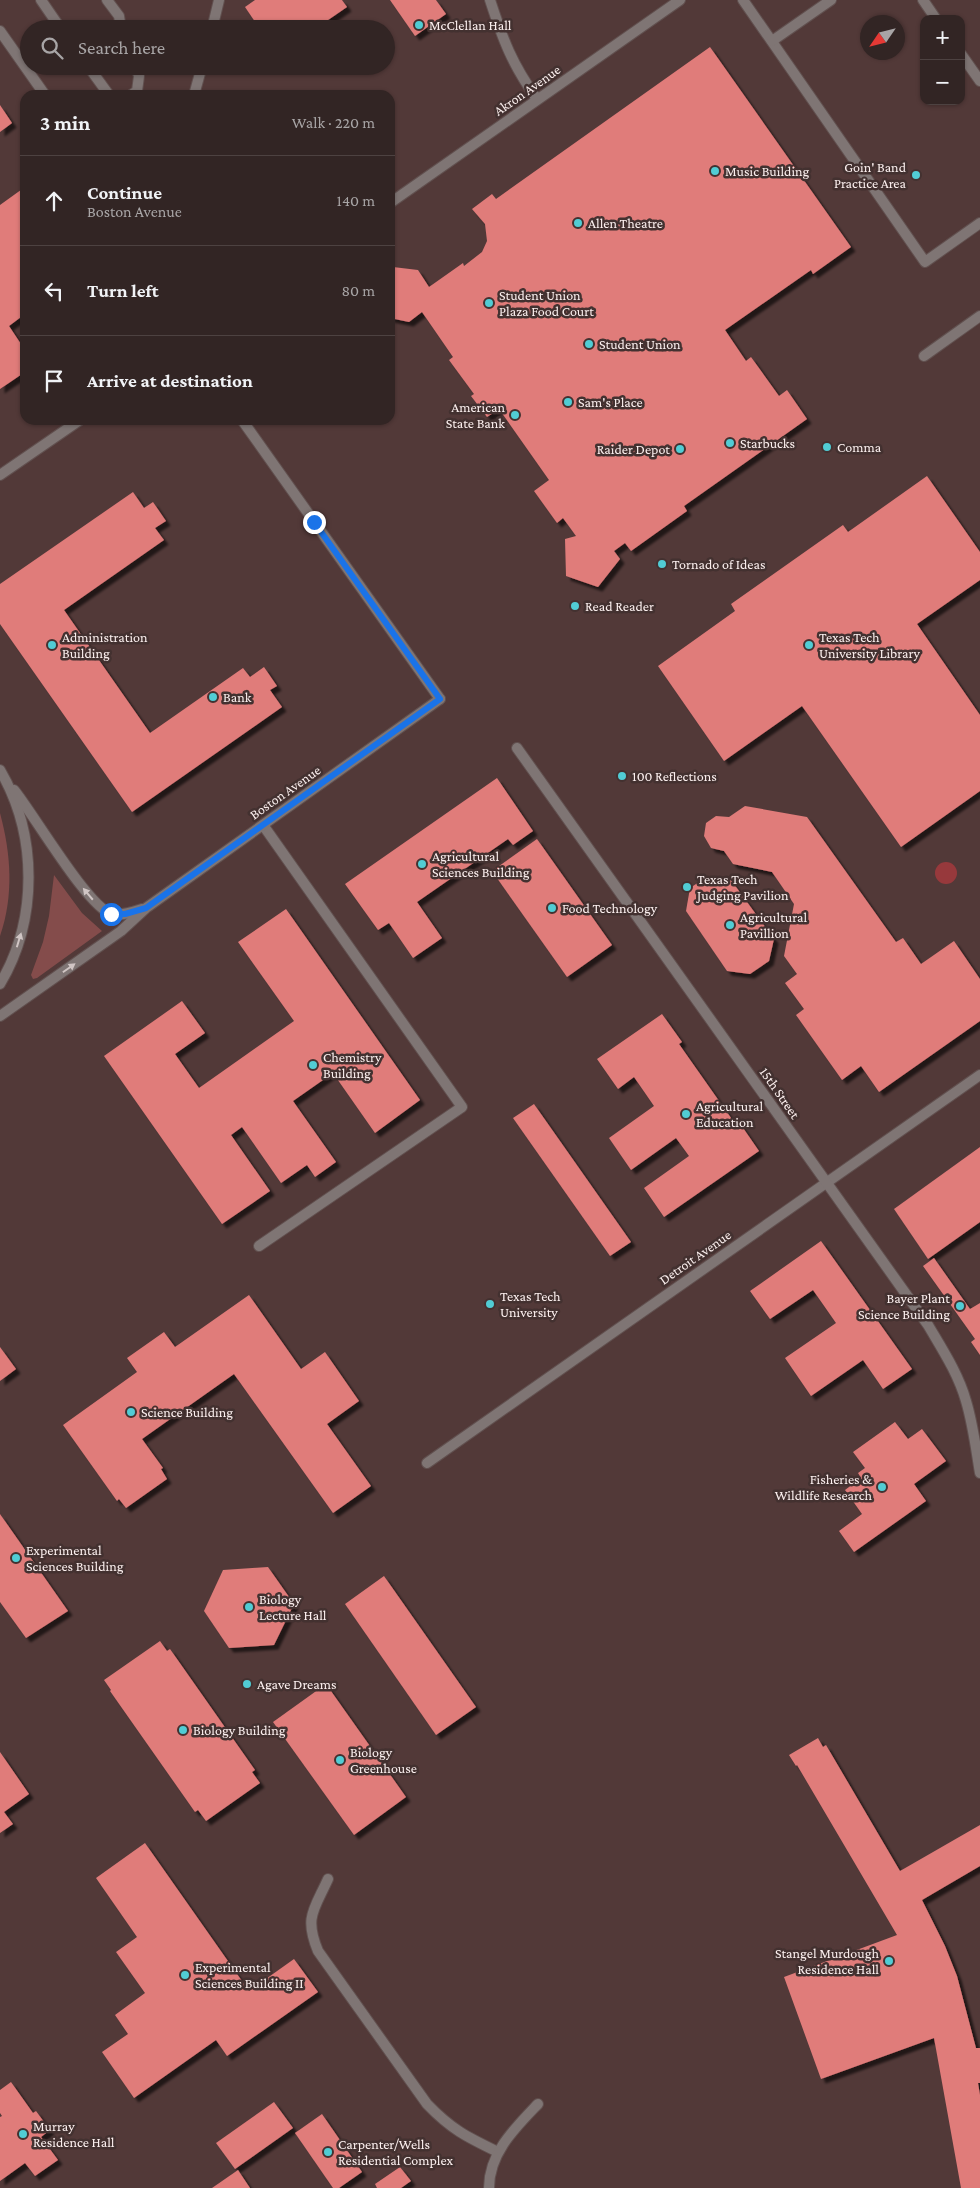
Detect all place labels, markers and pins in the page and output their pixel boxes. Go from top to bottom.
place label: McClellan Hall [429,17,512,33]
marker: McClellan Hall [413,19,425,31]
place label: Goin' Band Practice Area [834,159,907,191]
place label: Music Building [725,163,810,179]
marker: Music Building [709,165,721,177]
marker: Goin' Band Practice Area [910,169,922,181]
place label: Allen Theatre [588,215,663,231]
marker: Allen Theatre [572,217,584,229]
place label: Student Union Plaza Food Court [499,287,594,319]
marker: Student Union Plaza Food Court [483,297,495,309]
place label: Student Union [599,336,681,352]
marker: Student Union [583,338,595,350]
place label: Sam's Place [578,394,643,410]
marker: Sam's Place [562,396,574,408]
place label: American State Bank [446,399,505,431]
marker: American State Bank [509,409,521,421]
place label: Starbucks [740,435,795,451]
marker: Starbucks [724,437,736,449]
place label: Comma [837,439,882,455]
place label: Raider Depot [597,441,670,457]
marker: Comma [821,441,833,453]
marker: Raider Depot [674,443,686,455]
place label: Tornado of Ideas [672,556,765,572]
marker: Tornado of Ideas [656,558,668,570]
place label: Read Reader [585,598,654,614]
marker: Read Reader [569,600,581,612]
place label: Administration Building [62,629,148,661]
place label: Texas Tech University Library [819,629,920,661]
marker: Administration Building [46,639,58,651]
marker: Texas Tech University Library [803,639,815,651]
place label: Bank [223,689,252,705]
marker: Bank [207,691,219,703]
place label: 100 Reflections [632,768,717,784]
marker: 100 Reflections [616,770,628,782]
place label: Agricultural Sciences Building [432,848,530,880]
marker: Agricultural Sciences Building [416,858,428,870]
place label: Texas Tech Judging Pavilion [695,871,789,903]
marker: Texas Tech Judging Pavilion [681,881,693,893]
place label: Food Technology [562,900,658,916]
marker: Food Technology [546,902,558,914]
place label: Agricultural Pavillion [740,909,807,941]
marker: Agricultural Pavillion [724,919,736,931]
place label: Chemistry Building [323,1049,382,1081]
marker: Chemistry Building [307,1059,319,1071]
place label: Agricultural Education [696,1098,763,1130]
marker: Agricultural Education [680,1108,692,1120]
place label: Texas Tech University [500,1288,561,1320]
place label: Bayer Plant Science Building [858,1290,950,1322]
marker: Texas Tech University [484,1298,496,1310]
marker: Bayer Plant Science Building [954,1300,966,1312]
place label: Science Building [141,1404,233,1420]
marker: Science Building [125,1406,137,1418]
place label: Fisheries & Wildlife Research [775,1471,872,1503]
marker: Fisheries & Wildlife Research [876,1481,888,1493]
place label: Experimental Sciences Building [26,1542,124,1574]
marker: Experimental Sciences Building [10,1552,22,1564]
place label: Biology Lecture Hall [259,1591,327,1623]
marker: Biology Lecture Hall [243,1601,255,1613]
place label: Agave Dreams [257,1676,337,1692]
marker: Agave Dreams [241,1678,253,1690]
place label: Biology Building [193,1722,286,1738]
marker: Biology Building [177,1724,189,1736]
place label: Biology Greenhouse [350,1744,417,1776]
marker: Biology Greenhouse [334,1754,346,1766]
place label: Stangel Murdough Residence Hall [775,1945,879,1977]
marker: Stangel Murdough Residence Hall [883,1955,895,1967]
place label: Experimental Sciences Building II [195,1959,304,1991]
marker: Experimental Sciences Building II [179,1969,191,1981]
place label: Murray Residence Hall [33,2118,115,2150]
marker: Murray Residence Hall [17,2128,29,2140]
place label: Carpenter/Wells Residential Complex [338,2136,453,2168]
marker: Carpenter/Wells Residential Complex [322,2146,334,2158]

